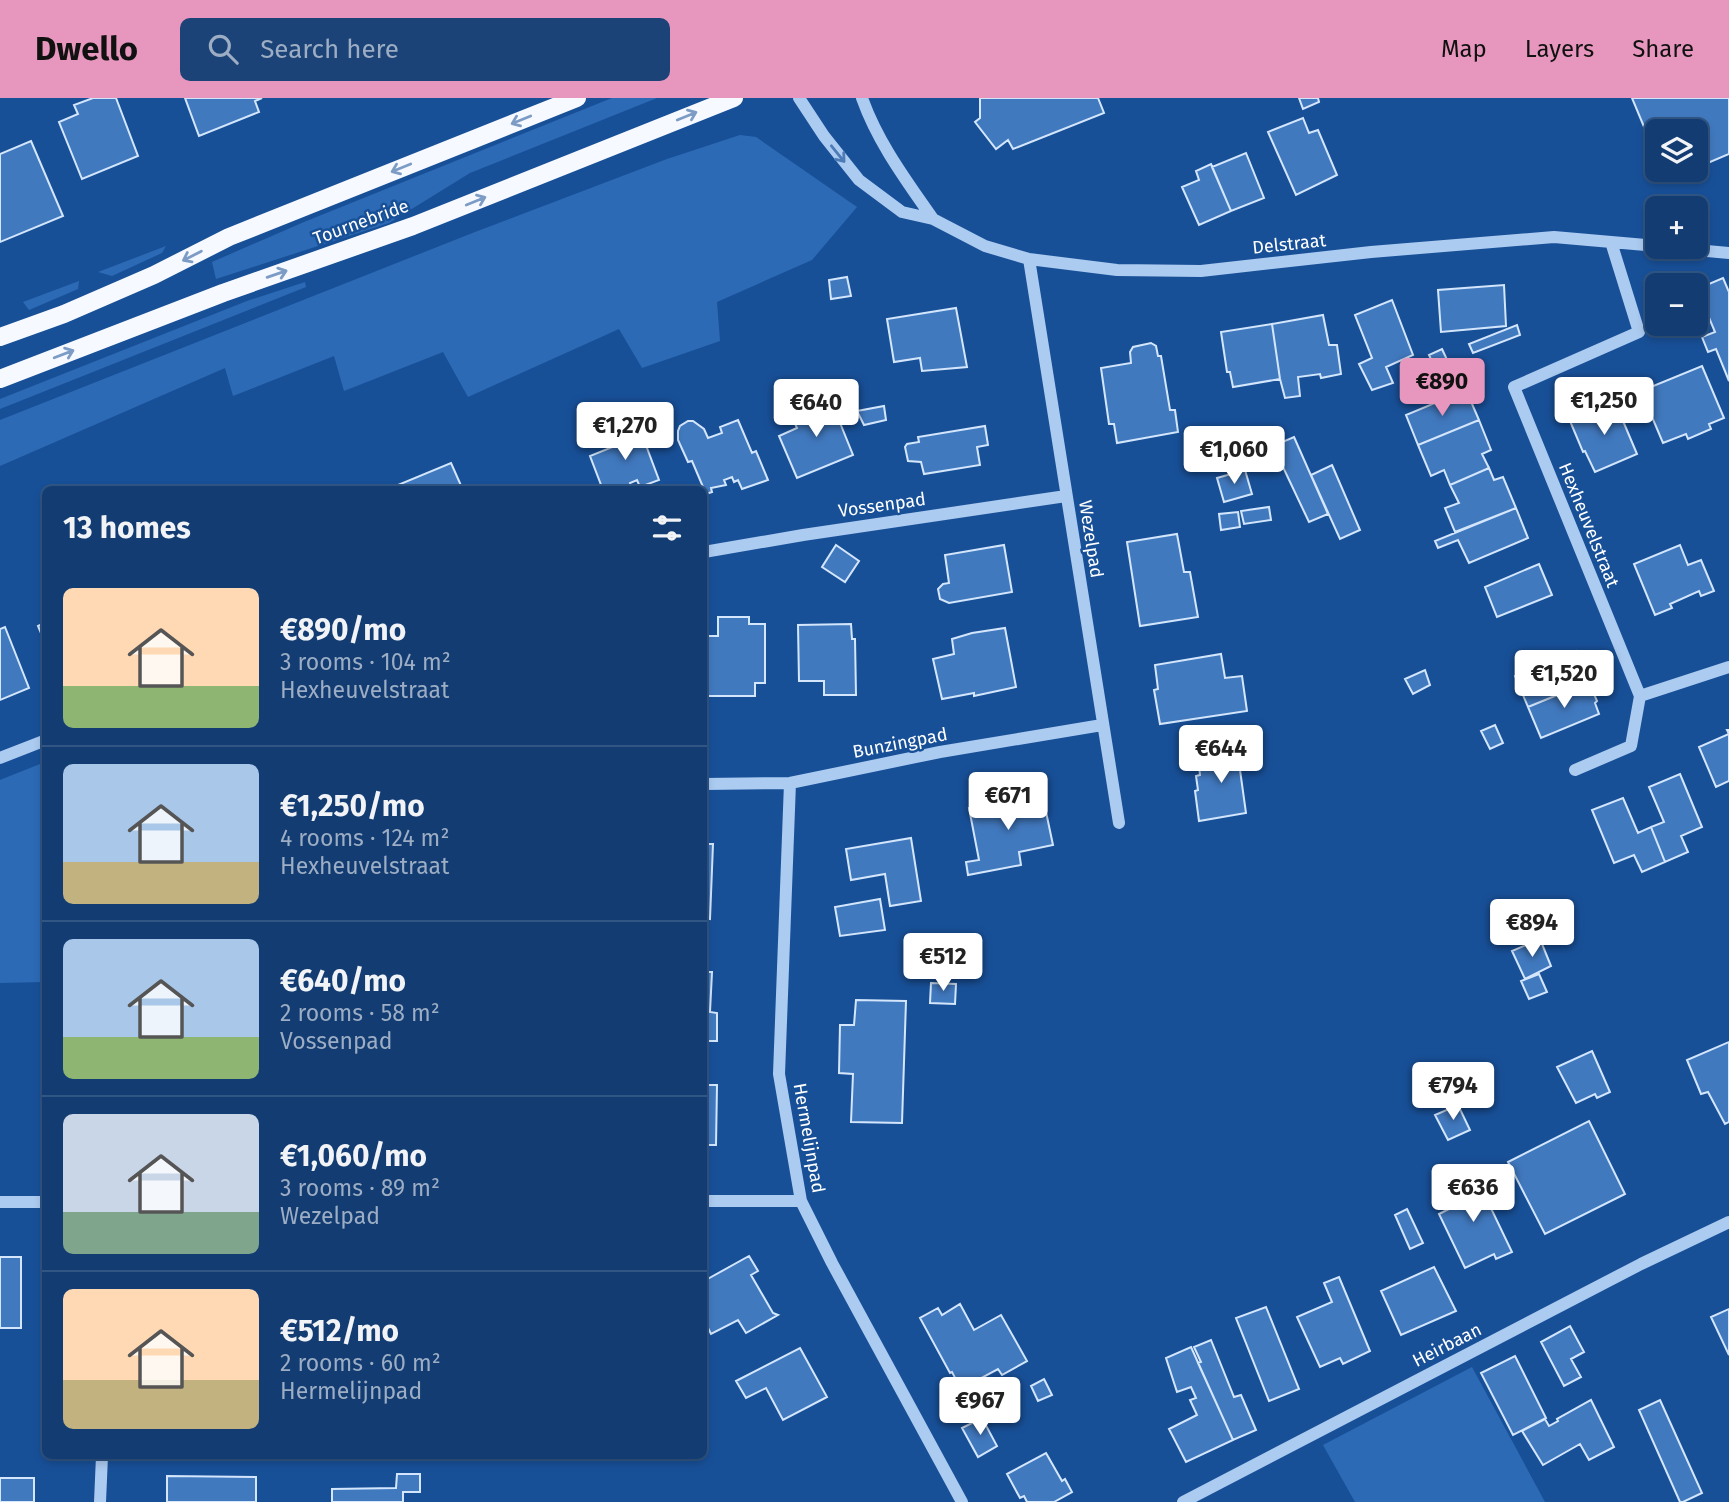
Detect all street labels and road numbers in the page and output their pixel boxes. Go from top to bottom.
street label: Tournebride [310,195,412,249]
street label: Delstraat [1251,229,1327,259]
street label: Hexheuvelstraat [1554,459,1624,591]
street label: Vossenpad [837,488,927,522]
street label: Wezelpad [1074,499,1108,579]
street label: Bunzingpad [851,723,949,763]
street label: Hermelijnpad [789,1081,829,1195]
street label: Heirbaan [1409,1318,1485,1372]

